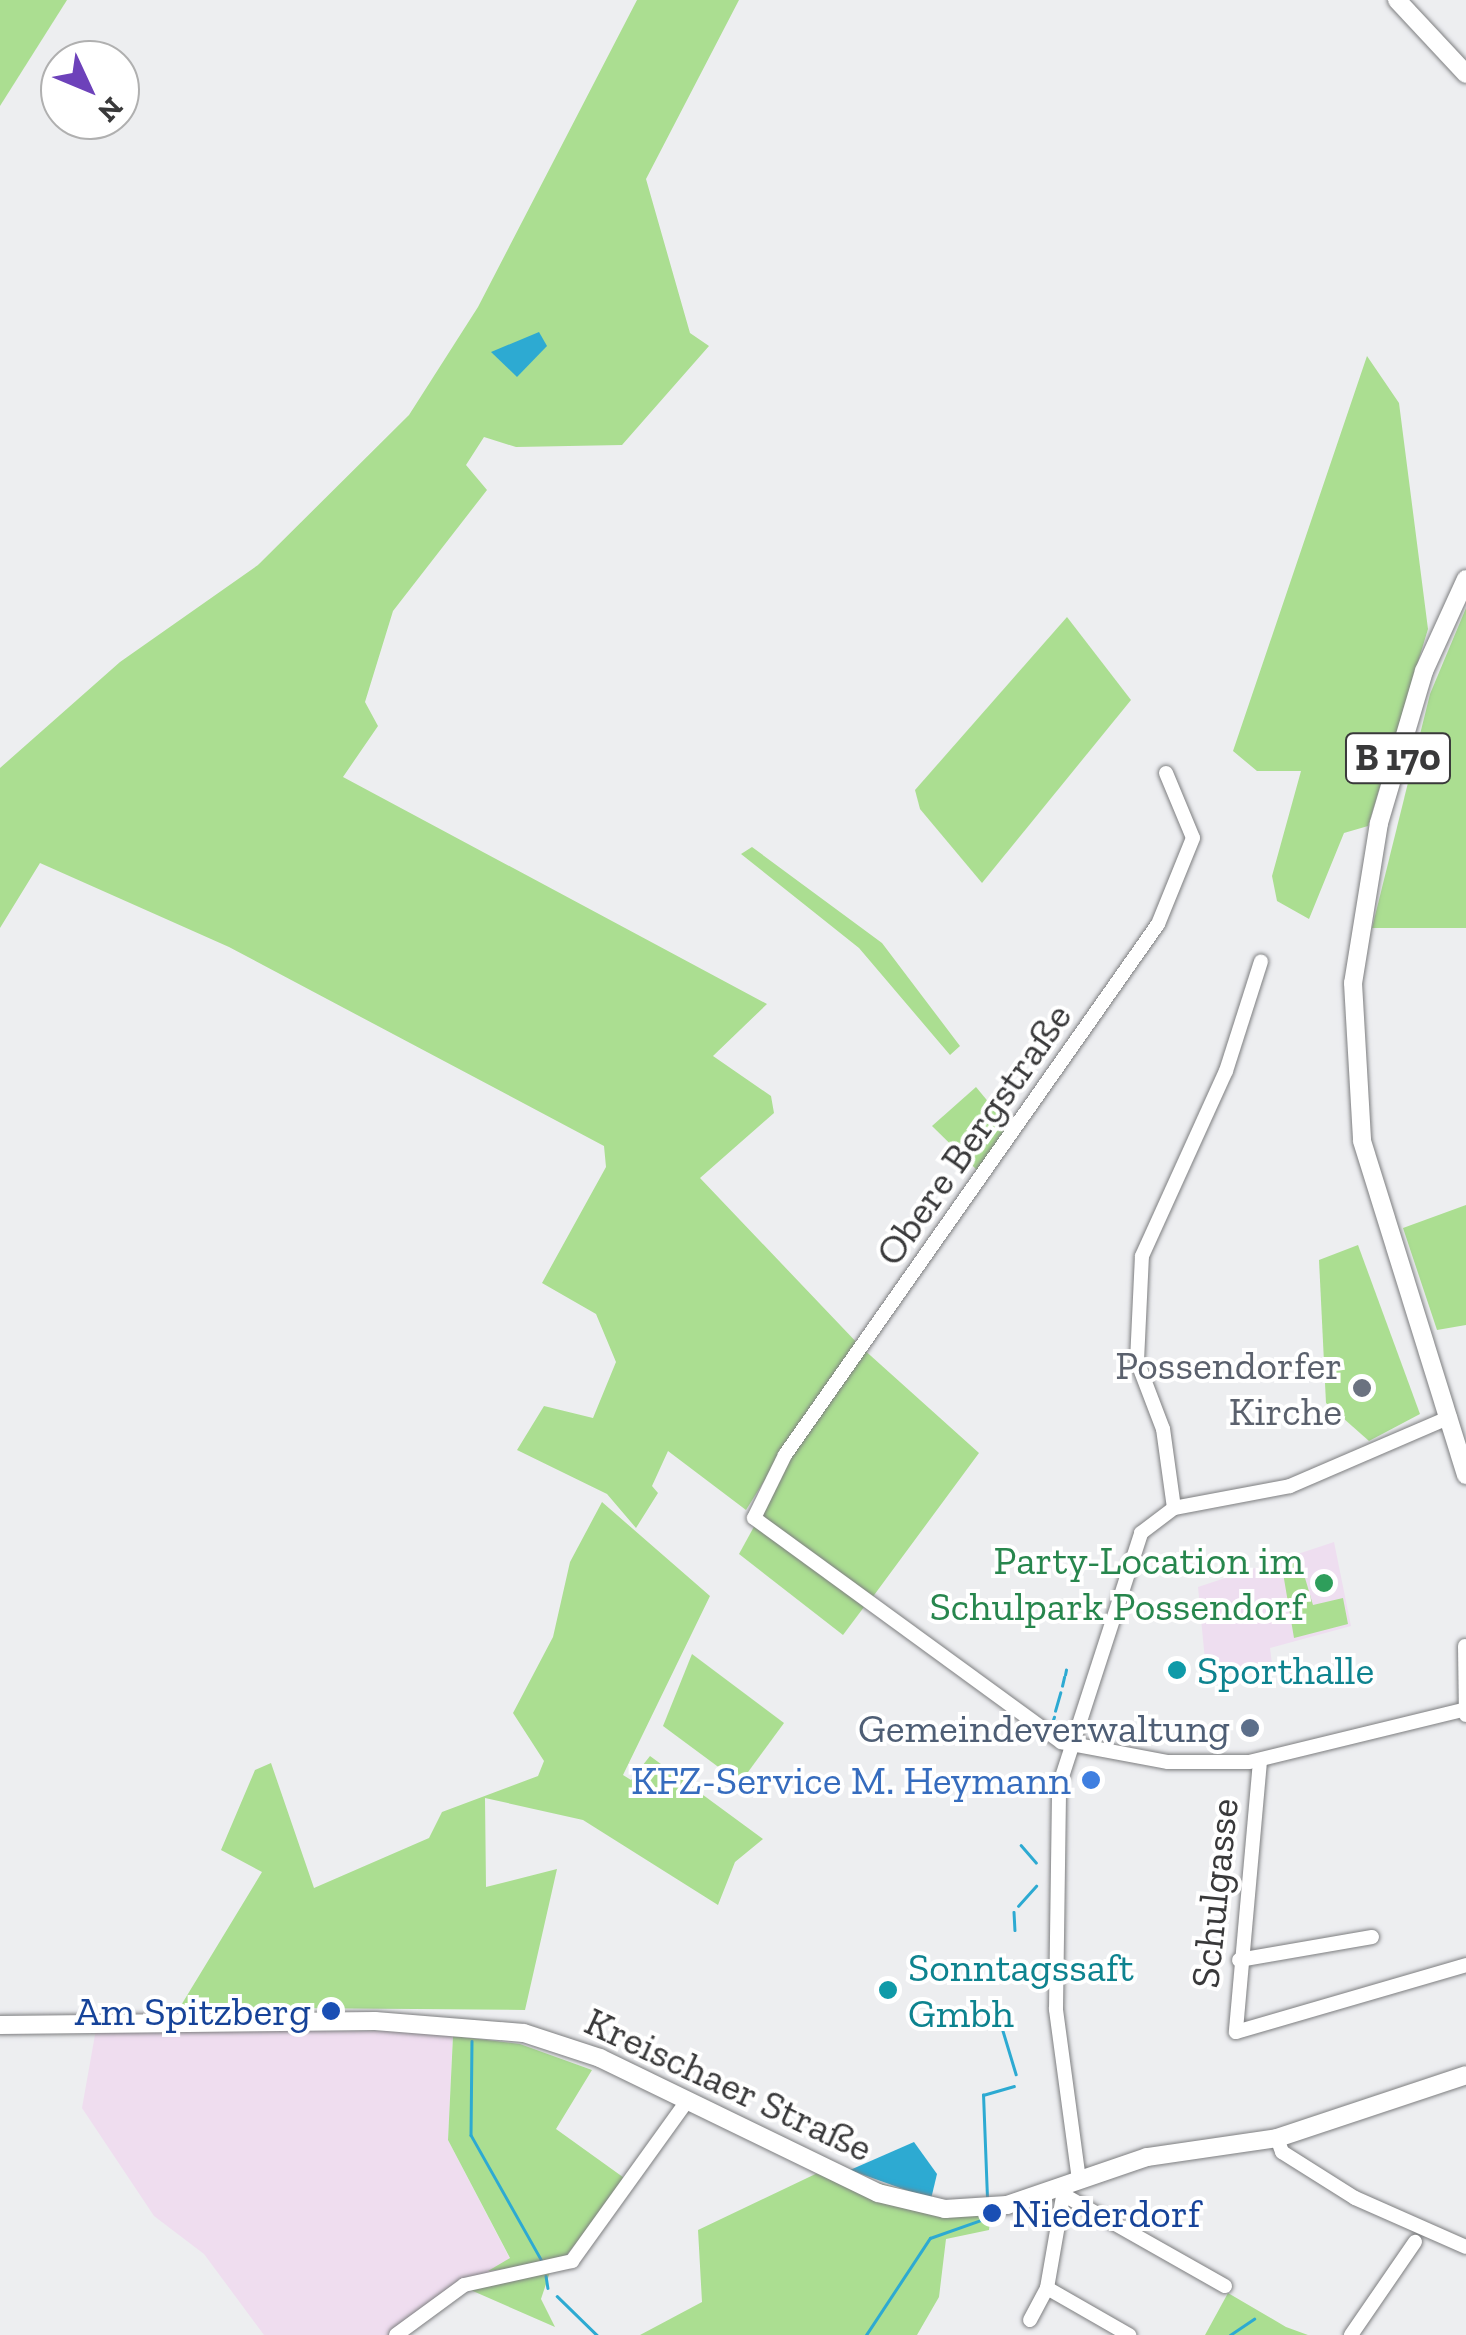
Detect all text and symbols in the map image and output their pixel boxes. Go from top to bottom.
north arrow [40,40,140,140]
text: N [91,91,130,129]
road number: B 170 [1343,725,1453,791]
street label: Obere Bergstraße [865,994,1081,1274]
place label: Possendorfer Kirche [1115,1341,1342,1435]
marker: Possendorfer Kirche [1351,1377,1373,1399]
place label: Party-Location im Schulpark Possendorf [930,1536,1304,1630]
marker: Party-Location im Schulpark Possendorf [1313,1572,1335,1594]
place label: Sporthalle [1197,1646,1374,1694]
marker: Sporthalle [1166,1659,1188,1681]
place label: Gemeindeverwaltung [858,1704,1230,1752]
marker: Gemeindeverwaltung [1239,1717,1261,1739]
place label: KFZ-Service M. Heymann [631,1756,1071,1804]
marker: KFZ-Service M. Heymann [1080,1769,1102,1791]
street label: Schulgasse [1180,1796,1248,1990]
place label: Sonntagssaft Gmbh [908,1943,1134,2037]
marker: Sonntagssaft Gmbh [877,1979,899,2001]
place label: Am Spitzberg [75,1987,311,2035]
street label: Kreischaer Straße [577,1996,881,2172]
marker: Am Spitzberg [320,2000,342,2022]
place label: Niederdorf [1012,2189,1200,2237]
marker: Niederdorf [981,2202,1003,2224]

